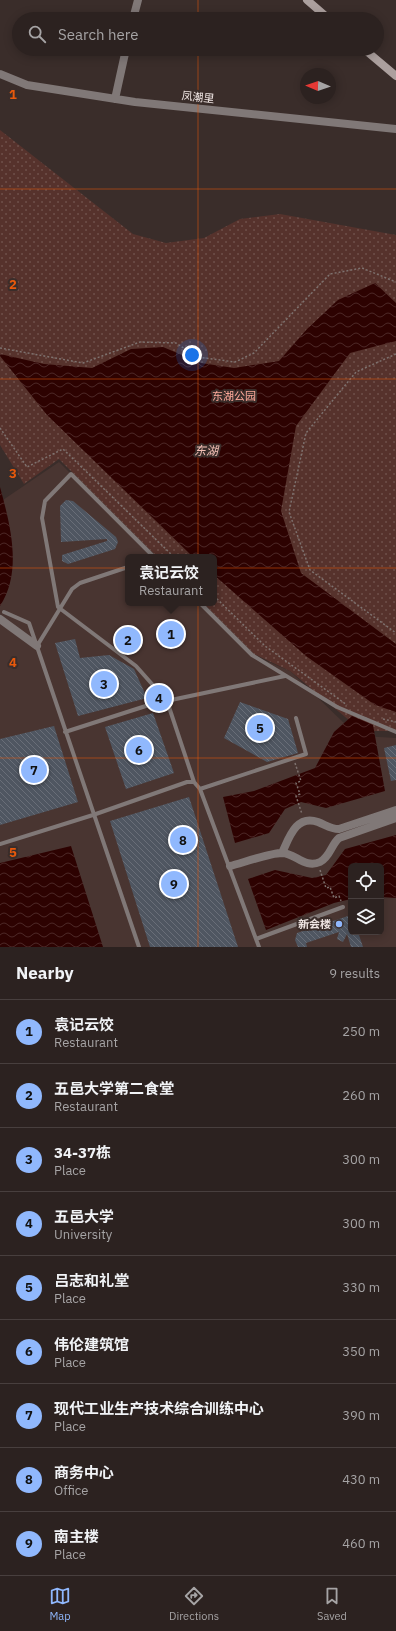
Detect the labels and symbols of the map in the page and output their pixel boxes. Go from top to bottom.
north arrow [300,68,336,104]
text: 1 [9,86,17,103]
street label: 凤潮里 [181,88,215,106]
text: 2 [9,276,17,293]
your location [182,345,202,365]
park label: 东湖公园 [212,389,256,403]
water label: 东湖 [194,443,220,458]
text: 3 [9,465,17,482]
pin: 1 [158,619,184,649]
pin: 2 [115,625,141,655]
text: 4 [9,654,17,671]
pin: 3 [91,669,117,699]
pin: 4 [146,683,172,713]
pin: 5 [247,713,273,743]
pin: 6 [126,735,152,765]
pin: 7 [21,755,47,785]
pin: 8 [170,825,196,855]
text: 5 [9,844,17,861]
pin: 9 [161,869,187,899]
place label: 新会楼 [298,917,331,931]
marker: 新会楼 [334,919,344,929]

